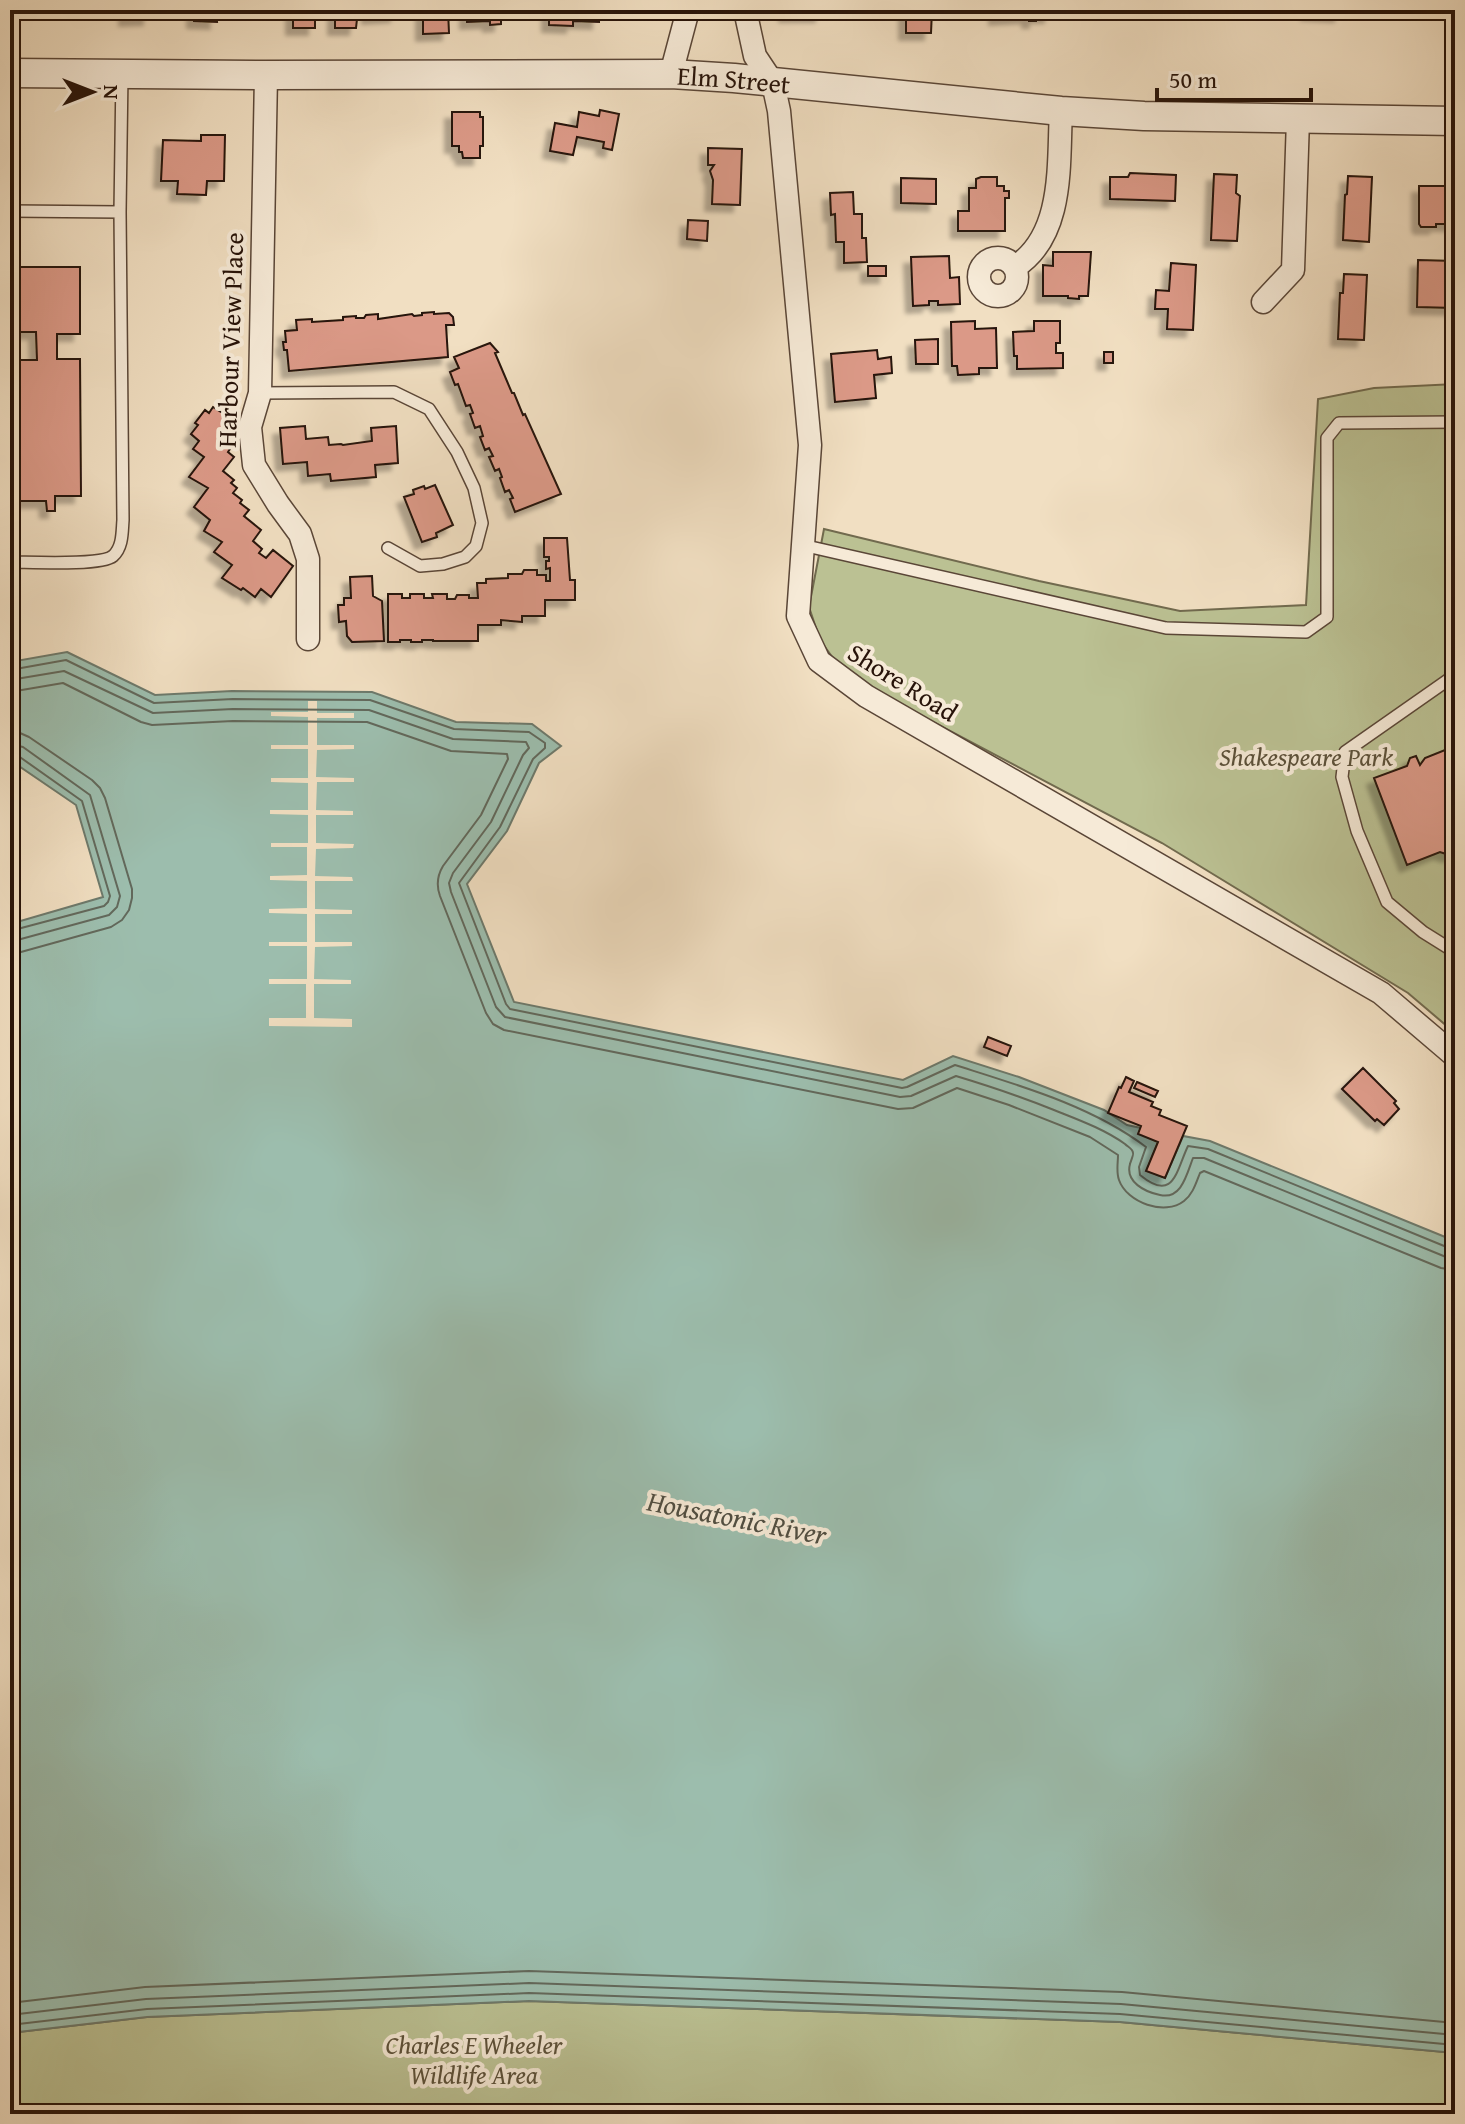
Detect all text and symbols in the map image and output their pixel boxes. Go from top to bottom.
north arrow [52,52,132,132]
scale bar [1157,52,1311,102]
street label: Elm Street [676,55,792,103]
text: 50 m [1169,62,1217,97]
text: N [96,85,128,100]
street label: Harbour View Place [207,232,253,448]
street label: Shore Road [840,633,966,731]
park label: Shakespeare Park [1219,737,1393,776]
water label: Housatonic River [643,1479,832,1555]
park label: Charles E Wheeler Wildlife Area [385,2025,564,2094]

